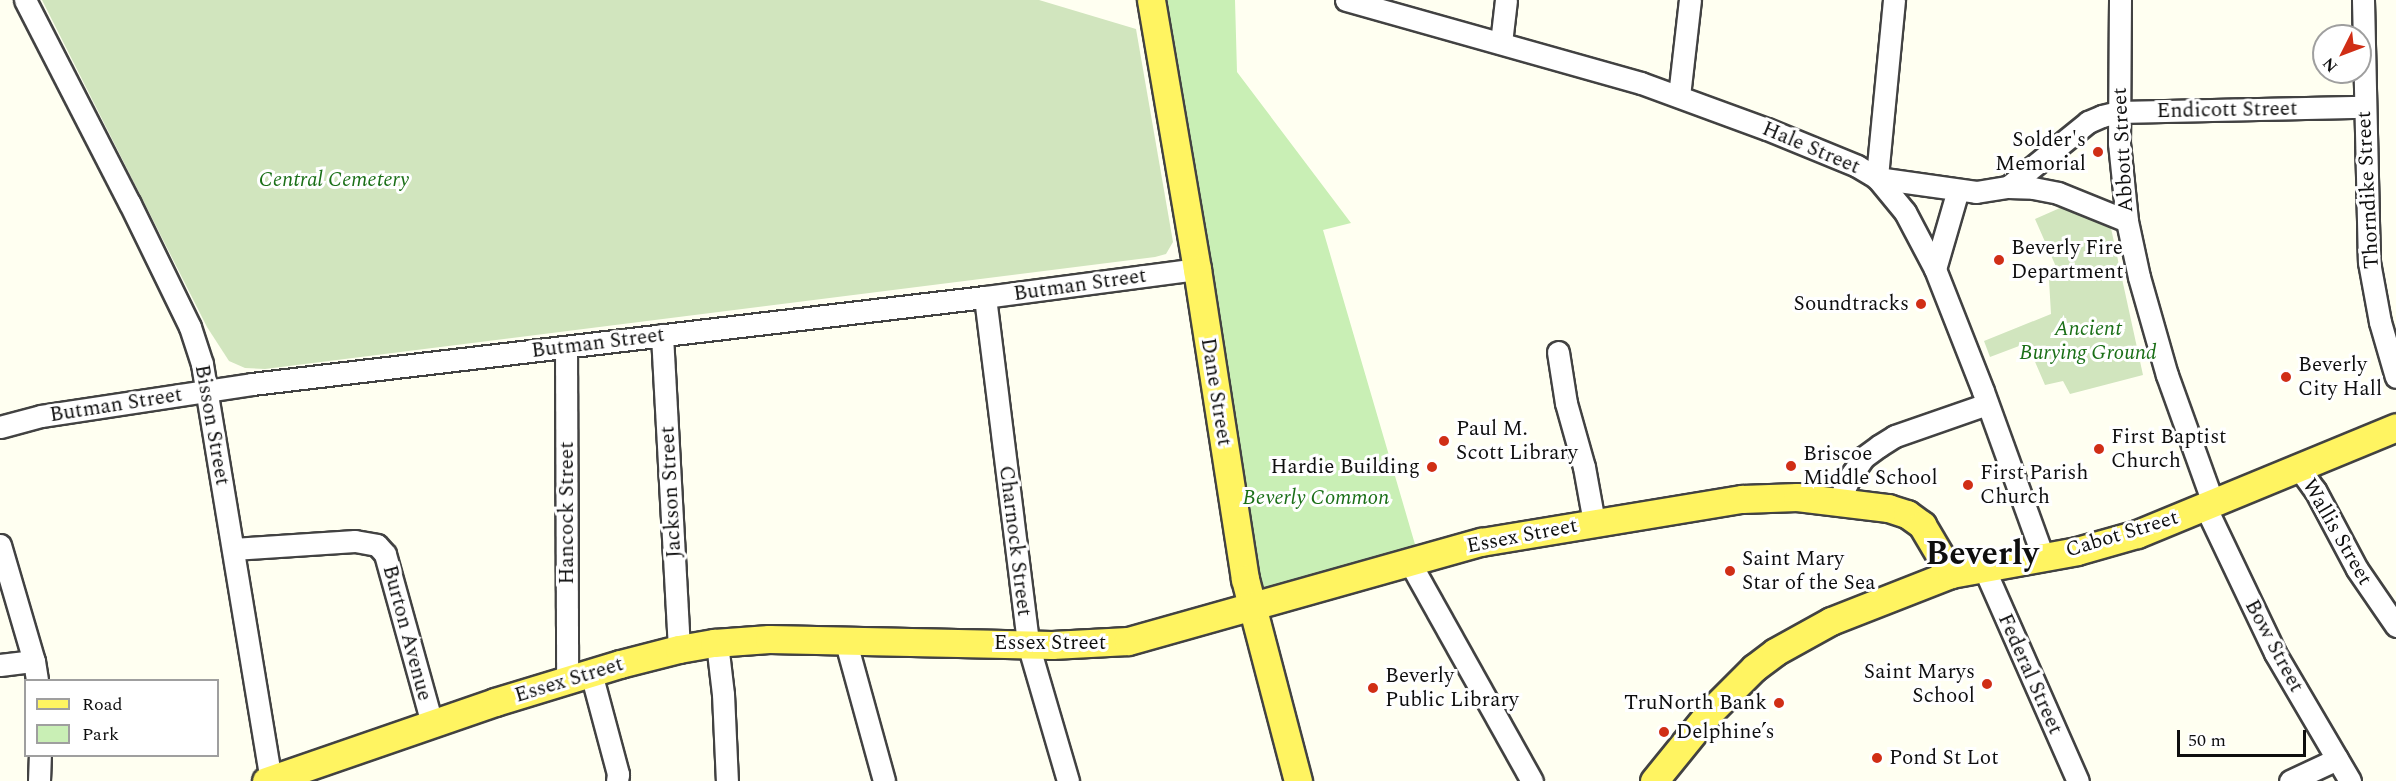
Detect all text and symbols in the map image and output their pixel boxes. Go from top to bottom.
north arrow [2312,24,2372,84]
text: N [2317,52,2343,78]
street label: Abbott Street [2107,87,2139,213]
street label: Endicott Street [2156,96,2298,124]
street label: Thorndike Street [2351,110,2385,270]
street label: Hale Street [1758,116,1864,180]
place label: Solder's Memorial [1995,127,2086,177]
marker: Solder's Memorial [2091,145,2105,159]
park label: Central Cemetery [259,167,409,193]
place label: Beverly Fire Department [2011,235,2124,285]
marker: Beverly Fire Department [1992,253,2006,267]
street label: Butman Street [1012,263,1148,307]
place label: Soundtracks [1793,291,1909,317]
marker: Soundtracks [1914,297,1928,311]
park label: Ancient Burying Ground [2019,316,2157,366]
street label: Butman Street [530,322,666,364]
street label: Dane Street [1195,336,1237,448]
place label: Beverly City Hall [2298,352,2382,402]
street label: Bisson Street [189,363,235,487]
marker: Beverly City Hall [2279,370,2293,384]
street label: Butman Street [48,382,184,428]
place label: Paul M. Scott Library [1456,416,1578,466]
place label: First Baptist Church [2111,424,2226,474]
street label: Jackson Street [655,425,687,559]
marker: Paul M. Scott Library [1437,434,1451,448]
street label: Hancock Street [554,441,580,585]
place label: Briscoe Middle School [1803,441,1938,491]
marker: First Baptist Church [2092,442,2106,456]
place label: Hardie Building [1270,454,1420,480]
marker: Briscoe Middle School [1784,459,1798,473]
marker: Hardie Building [1425,460,1439,474]
place label: First Parish Church [1980,460,2089,510]
street label: Charnock Street [993,464,1037,618]
street label: Wallis Street [2296,474,2378,590]
marker: First Parish Church [1961,478,1975,492]
park label: Beverly Common [1243,485,1389,511]
street label: Cabot Street [2063,505,2181,563]
street label: Essex Street [1464,513,1580,559]
district label: Beverly [1926,535,2038,575]
place label: Saint Mary Star of the Sea [1742,546,1876,596]
street label: Burton Avenue [377,562,437,704]
marker: Saint Mary Star of the Sea [1723,564,1737,578]
street label: Bow Street [2239,595,2309,697]
street label: Federal Street [1992,610,2068,738]
street label: Essex Street [994,630,1106,656]
street label: Essex Street [512,652,626,708]
place label: Saint Marys School [1864,659,1975,709]
place label: Beverly Public Library [1385,663,1519,713]
marker: Saint Marys School [1980,677,1994,691]
legend [24,679,219,757]
marker: Beverly Public Library [1366,681,1380,695]
place label: TruNorth Bank [1624,690,1767,716]
text: Road [82,691,123,718]
marker: TruNorth Bank [1772,696,1786,710]
scale bar [2180,718,2309,756]
place label: Delphine’s [1676,719,1775,745]
text: Park [82,721,119,748]
marker: Delphine’s [1657,725,1671,739]
text: 50 m [2188,727,2226,754]
place label: Pond St Lot [1889,745,1999,771]
marker: Pond St Lot [1870,751,1884,765]

